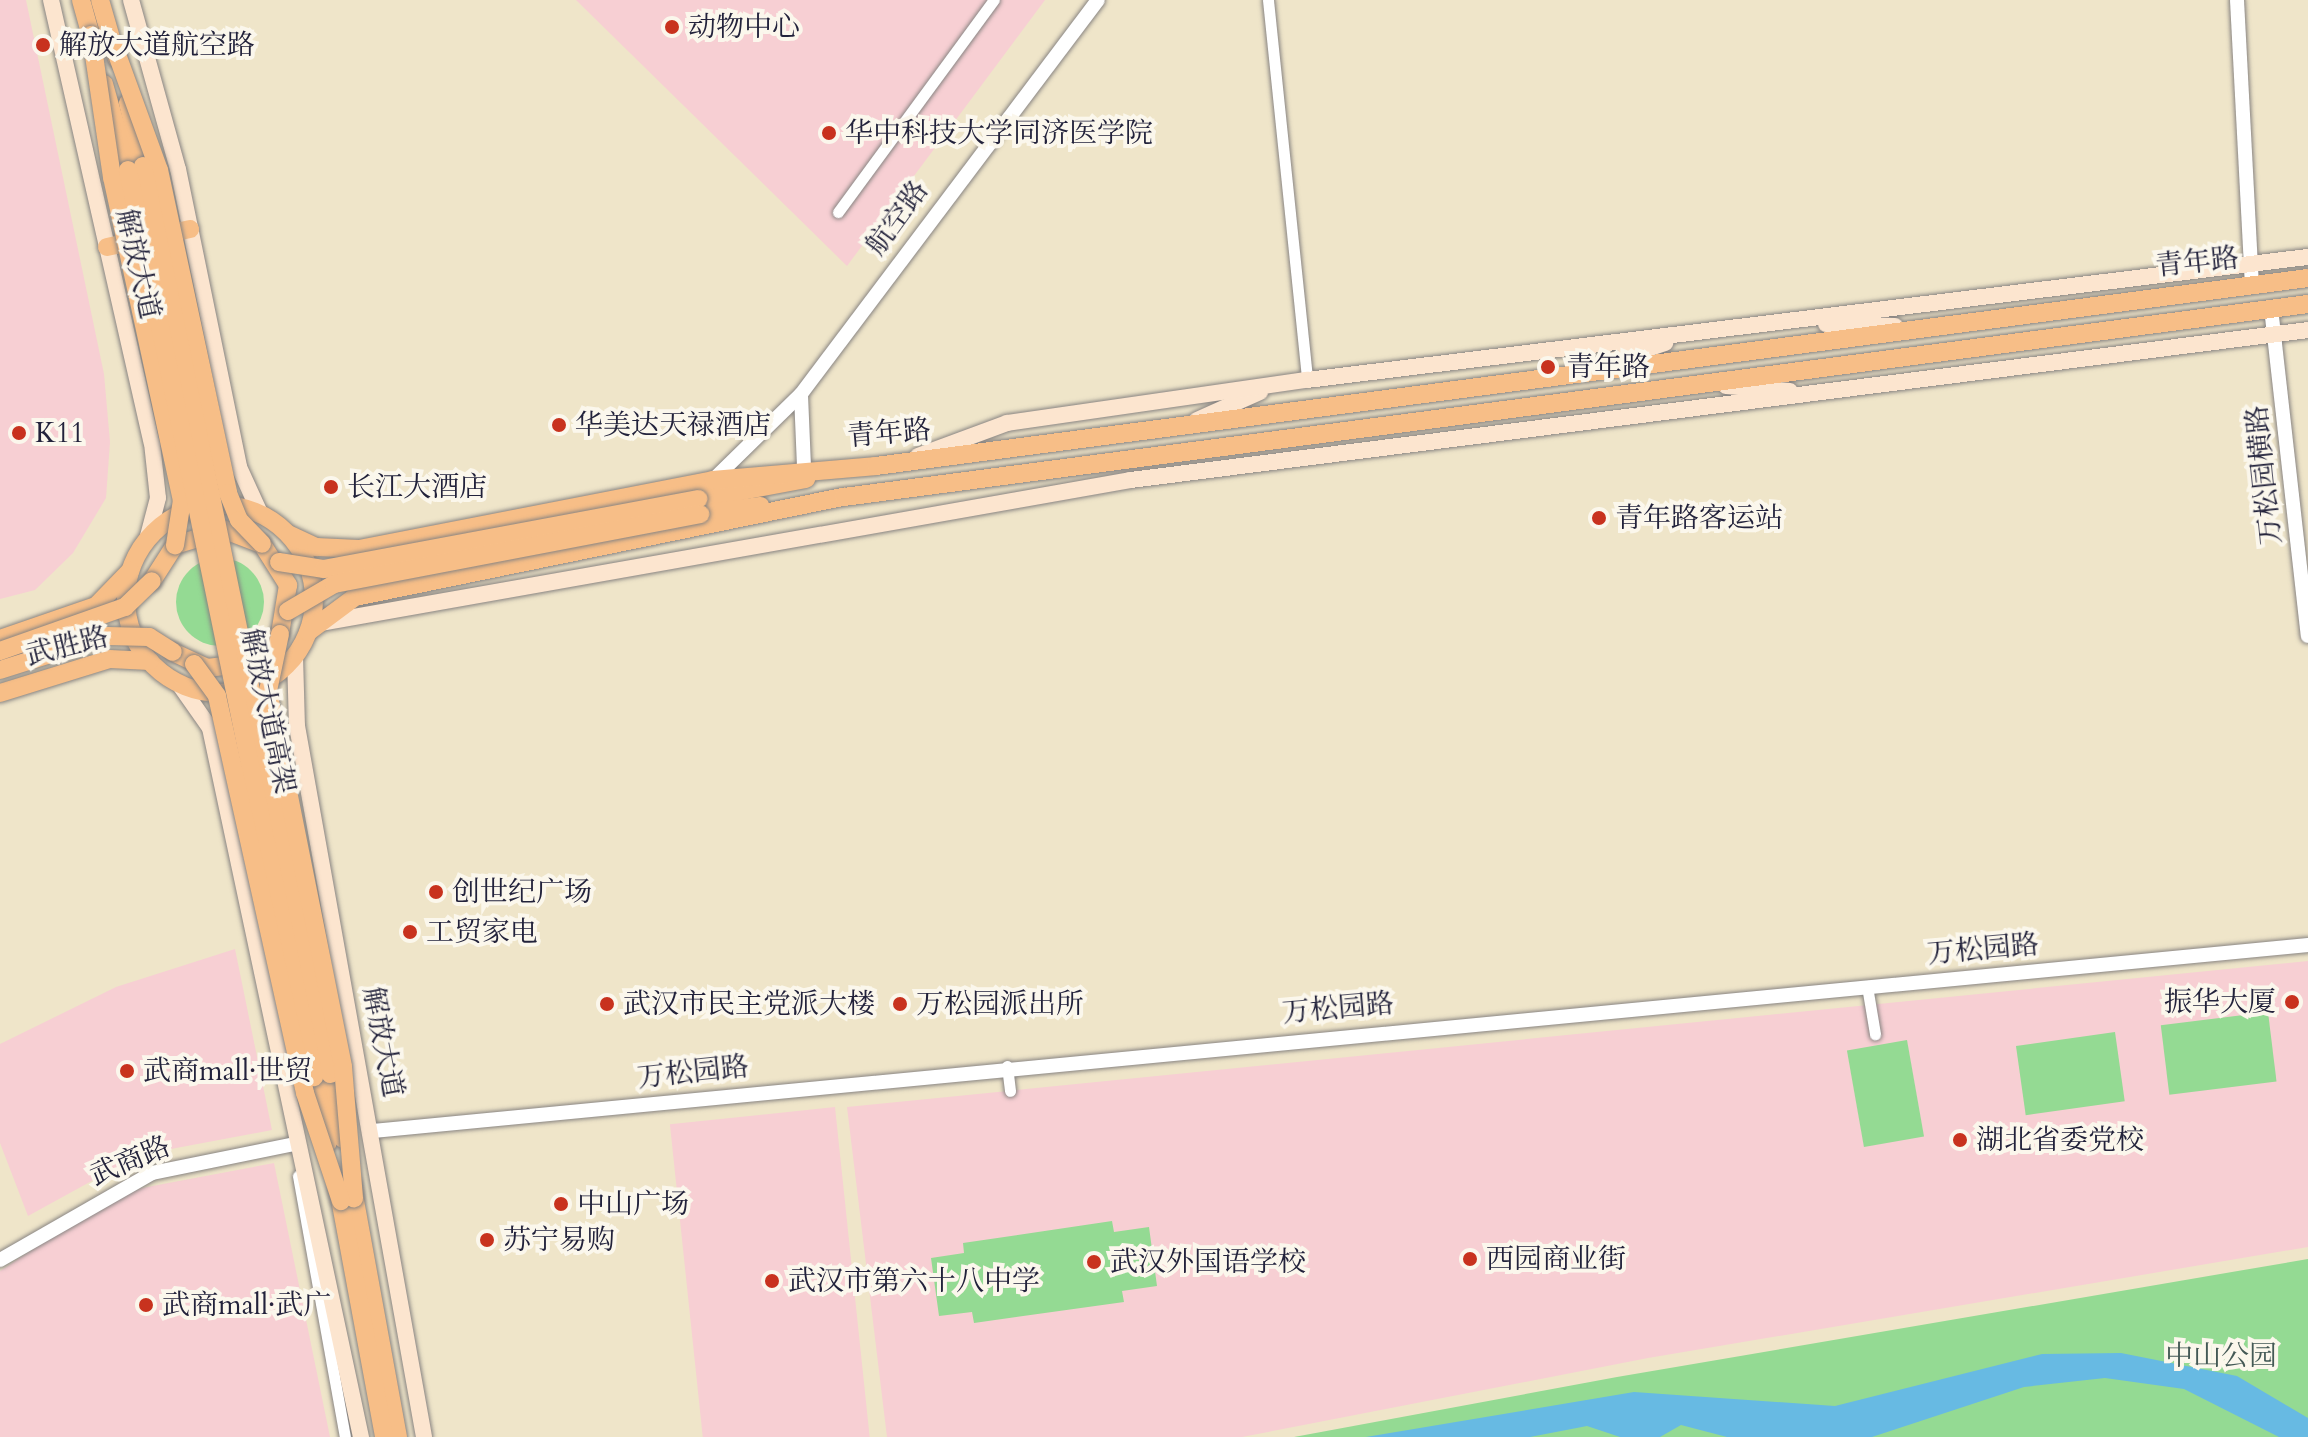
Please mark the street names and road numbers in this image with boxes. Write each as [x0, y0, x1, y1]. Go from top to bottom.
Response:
street label: 航空路 [859, 174, 935, 262]
street label: 解放大道 [109, 206, 167, 322]
street label: 青年路 [2153, 241, 2241, 283]
street label: 万松园横路 [2240, 404, 2288, 546]
street label: 青年路 [846, 413, 932, 453]
street label: 武胜路 [22, 620, 112, 672]
street label: 解放大道高架 [234, 625, 302, 797]
street label: 万松园路 [1926, 927, 2040, 971]
street label: 解放大道 [356, 984, 410, 1100]
street label: 万松园路 [1281, 986, 1395, 1030]
street label: 万松园路 [636, 1049, 750, 1095]
street label: 武商路 [85, 1129, 175, 1193]

